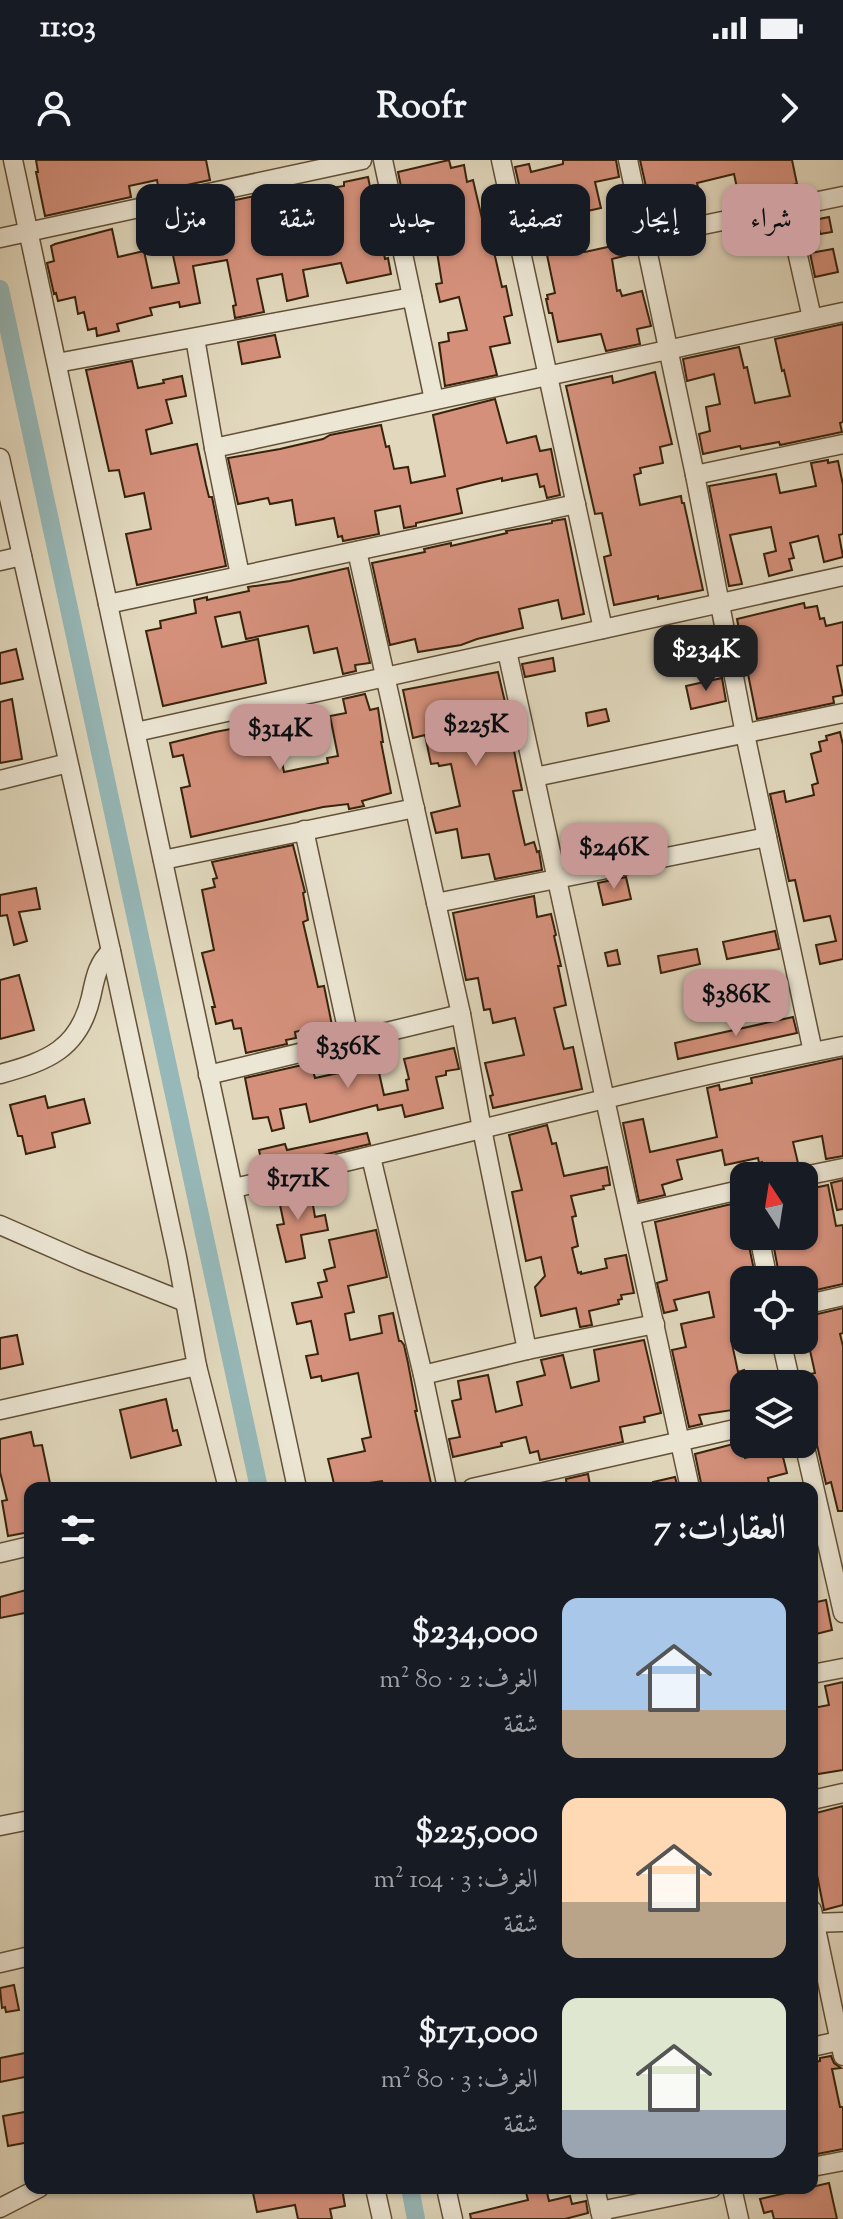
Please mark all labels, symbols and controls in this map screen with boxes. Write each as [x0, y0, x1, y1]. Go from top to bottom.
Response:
text: 11:03 [40, 7, 96, 50]
text: Roofr [376, 82, 467, 134]
icon: person [32, 86, 76, 130]
icon: forward [767, 86, 811, 130]
chip: منزل [136, 184, 235, 256]
chip: شقة [251, 184, 344, 256]
chip: جديد [360, 184, 465, 256]
chip: تصفية [481, 184, 590, 256]
chip: إيجار [606, 184, 706, 256]
chip: شراء [722, 184, 820, 256]
pin: $234K [650, 625, 762, 693]
text: $234K [672, 632, 740, 669]
pin: $225K [420, 700, 532, 768]
pin: $314K [224, 704, 336, 772]
text: $225K [443, 707, 509, 744]
text: $314K [247, 711, 313, 748]
pin: $246K [558, 823, 670, 891]
text: $246K [579, 830, 649, 867]
pin: $386K [680, 970, 792, 1038]
text: $386K [701, 977, 771, 1014]
pin: $356K [292, 1022, 404, 1090]
text: $356K [315, 1029, 381, 1066]
pin: $171K [242, 1154, 354, 1222]
text: $171K [266, 1161, 330, 1198]
north arrow [730, 1162, 818, 1250]
map controls [730, 1162, 818, 1458]
button: locate [730, 1266, 818, 1354]
button: layers [730, 1370, 818, 1458]
text: العقارات: 7 [654, 1505, 786, 1554]
icon: filters [56, 1508, 100, 1552]
text: $234,000 [412, 1609, 538, 1658]
icon: home [626, 1630, 722, 1726]
text: الغرف: 2 · 80 m² [379, 1662, 538, 1699]
text: شقة [504, 1707, 538, 1744]
text: $225,000 [415, 1809, 538, 1858]
icon: home [626, 1830, 722, 1926]
text: الغرف: 3 · 104 m² [373, 1862, 538, 1899]
text: شقة [504, 1907, 538, 1944]
text: $171,000 [418, 2009, 538, 2058]
icon: home [626, 2030, 722, 2126]
text: الغرف: 3 · 80 m² [381, 2062, 538, 2099]
text: شقة [504, 2107, 538, 2144]

